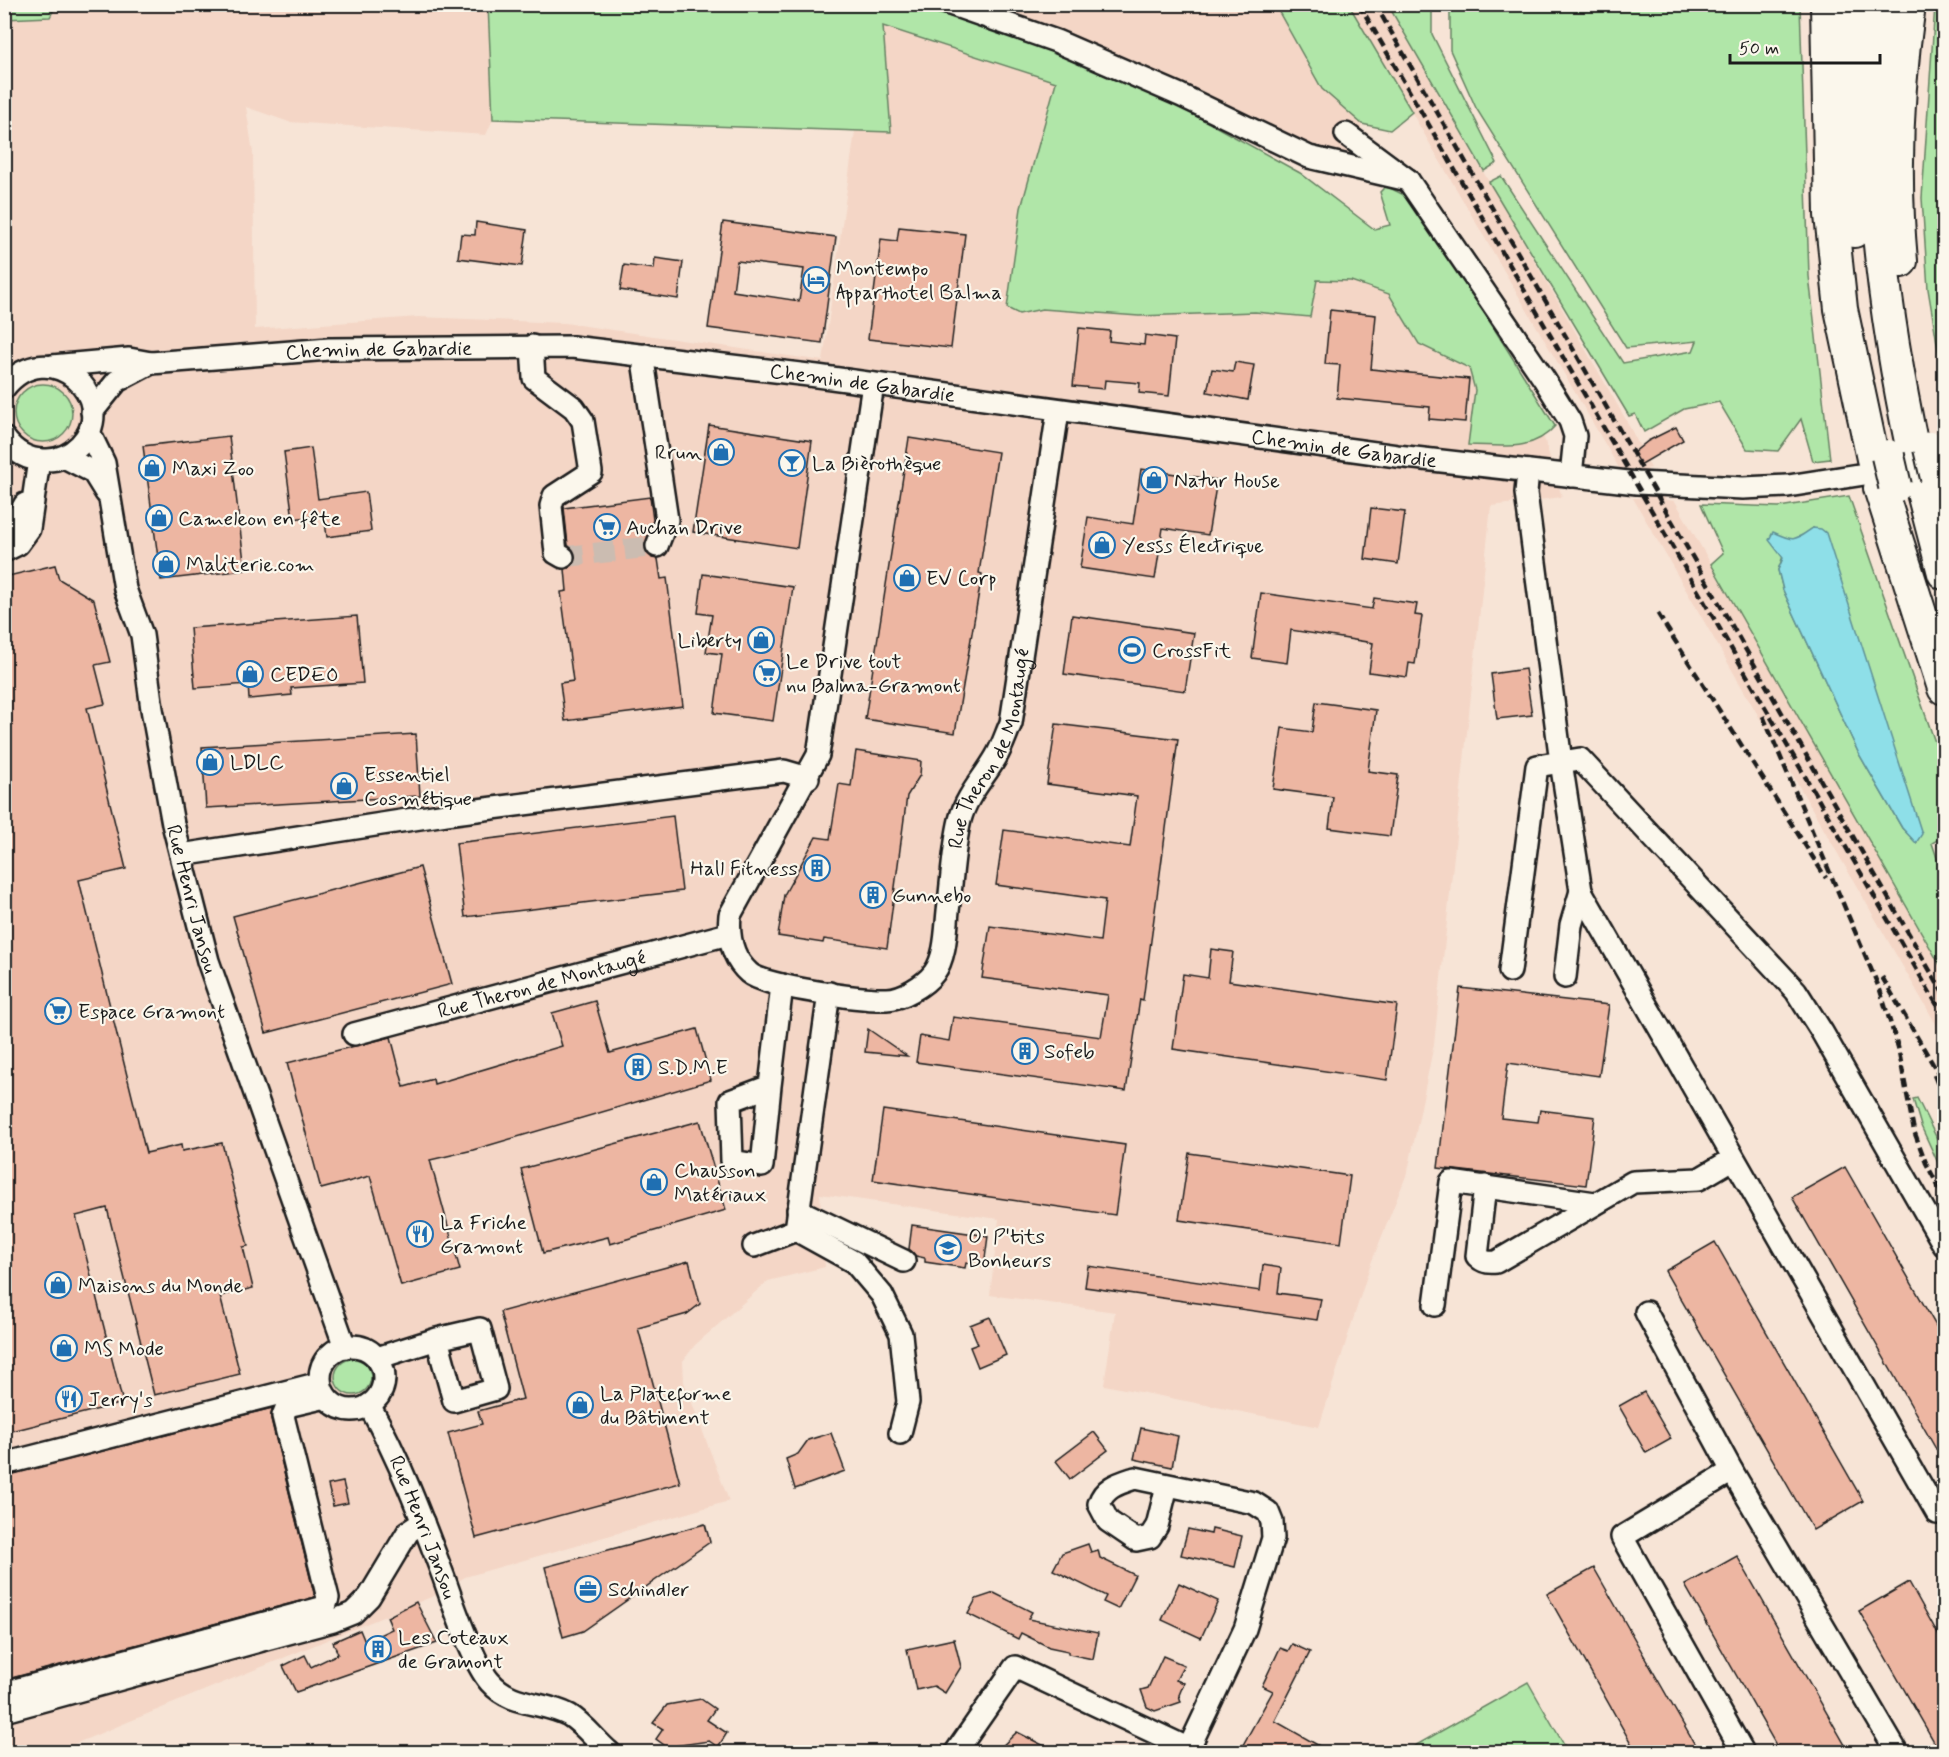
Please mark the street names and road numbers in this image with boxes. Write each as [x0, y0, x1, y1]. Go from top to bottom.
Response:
street label: Chemin de Gabardie [284, 335, 472, 367]
street label: Chemin de Gabardie [768, 358, 957, 410]
street label: Chemin de Gabardie [1249, 423, 1438, 475]
street label: Rue Theron de Montaugé [942, 647, 1037, 851]
street label: Rue Henri Jansou [159, 822, 224, 977]
street label: Rue Theron de Montaugé [435, 944, 649, 1026]
street label: Rue Henri Jansou [382, 1451, 463, 1603]

